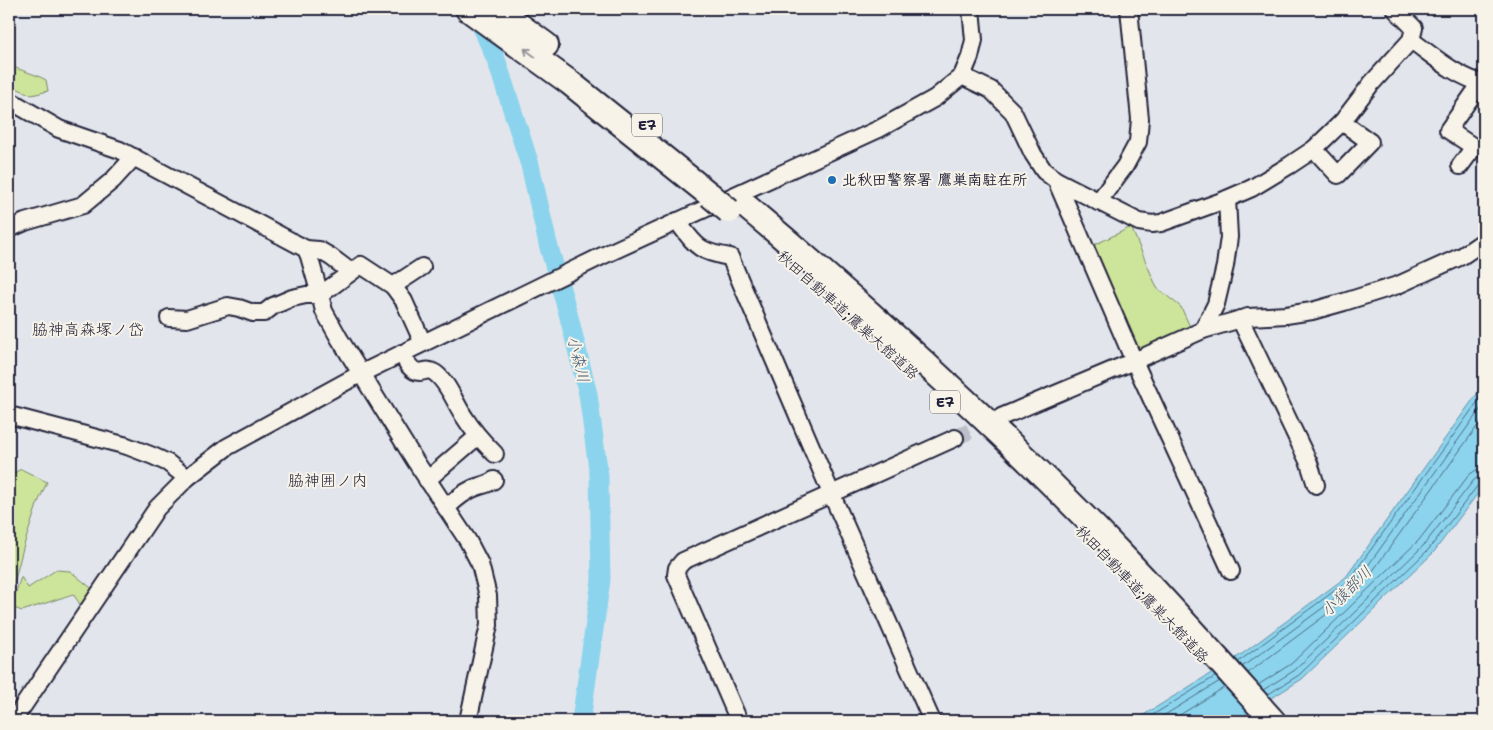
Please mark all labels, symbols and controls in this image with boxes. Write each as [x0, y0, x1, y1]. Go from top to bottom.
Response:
one-way arrow [524, 48, 537, 59]
road number: E7 [632, 114, 662, 136]
place label: 北秋田警察署 鷹巣南駐在所 [842, 170, 1027, 190]
marker: 北秋田警察署 鷹巣南駐在所 [826, 174, 838, 186]
street label: 秋田自動車道;鷹巣大館道路 [773, 246, 923, 384]
district label: 脇神高森塚ノ岱 [32, 319, 144, 340]
water label: 小森川 [563, 333, 595, 385]
road number: E7 [930, 391, 960, 414]
district label: 脇神囲ノ内 [288, 470, 368, 491]
street label: 秋田自動車道;鷹巣大館道路 [1071, 521, 1213, 667]
water label: 小猿部川 [1316, 561, 1376, 621]

